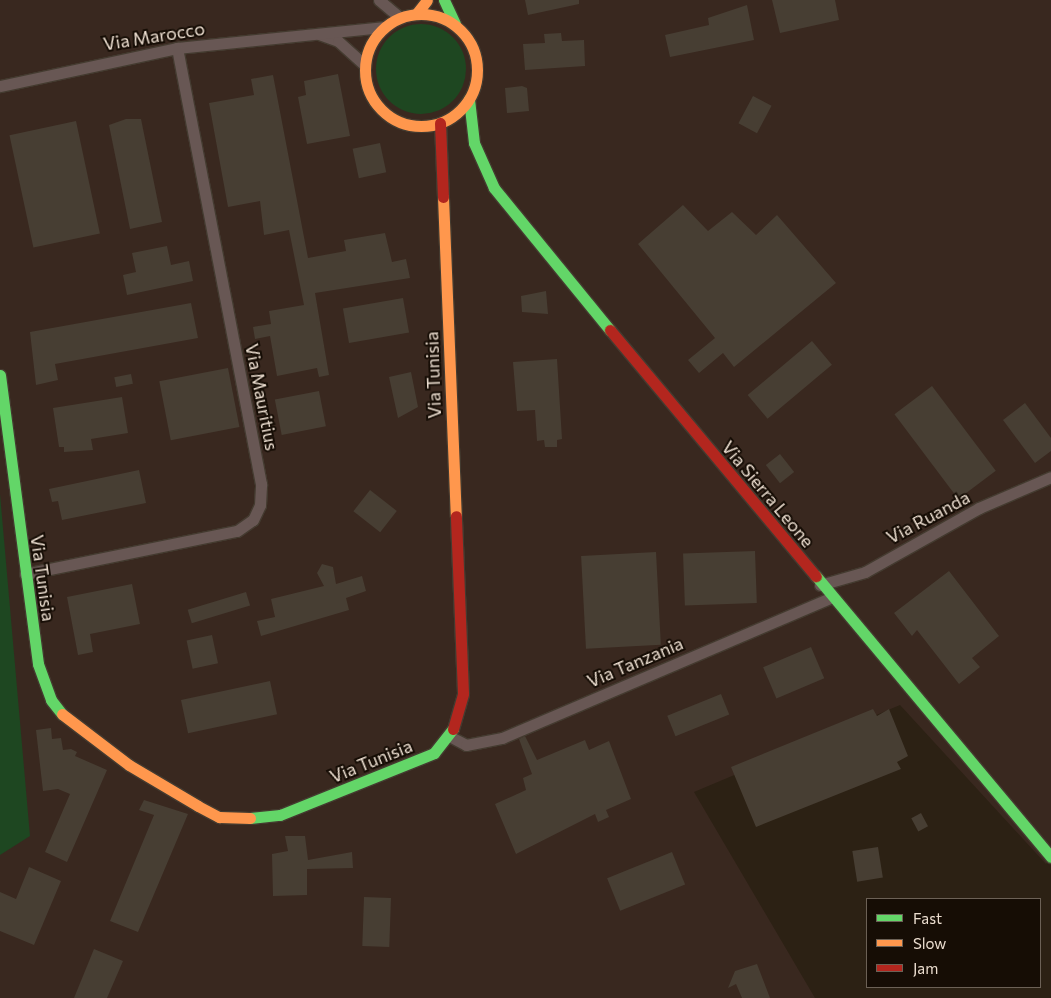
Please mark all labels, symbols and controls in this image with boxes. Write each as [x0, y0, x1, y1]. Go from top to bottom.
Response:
street label: Via Marocco [102, 17, 206, 55]
street label: Via Tunisia [421, 331, 445, 419]
street label: Via Mauritius [241, 342, 283, 452]
street label: Via Sierra Leone [717, 437, 819, 551]
street label: Via Ruanda [883, 486, 973, 548]
street label: Via Tunisia [26, 533, 60, 623]
street label: Via Tanzania [584, 632, 686, 692]
street label: Via Tunisia [327, 735, 415, 787]
legend [866, 898, 1041, 988]
text: Fast [913, 909, 942, 927]
text: Slow [913, 934, 946, 952]
text: Jam [913, 959, 938, 977]

